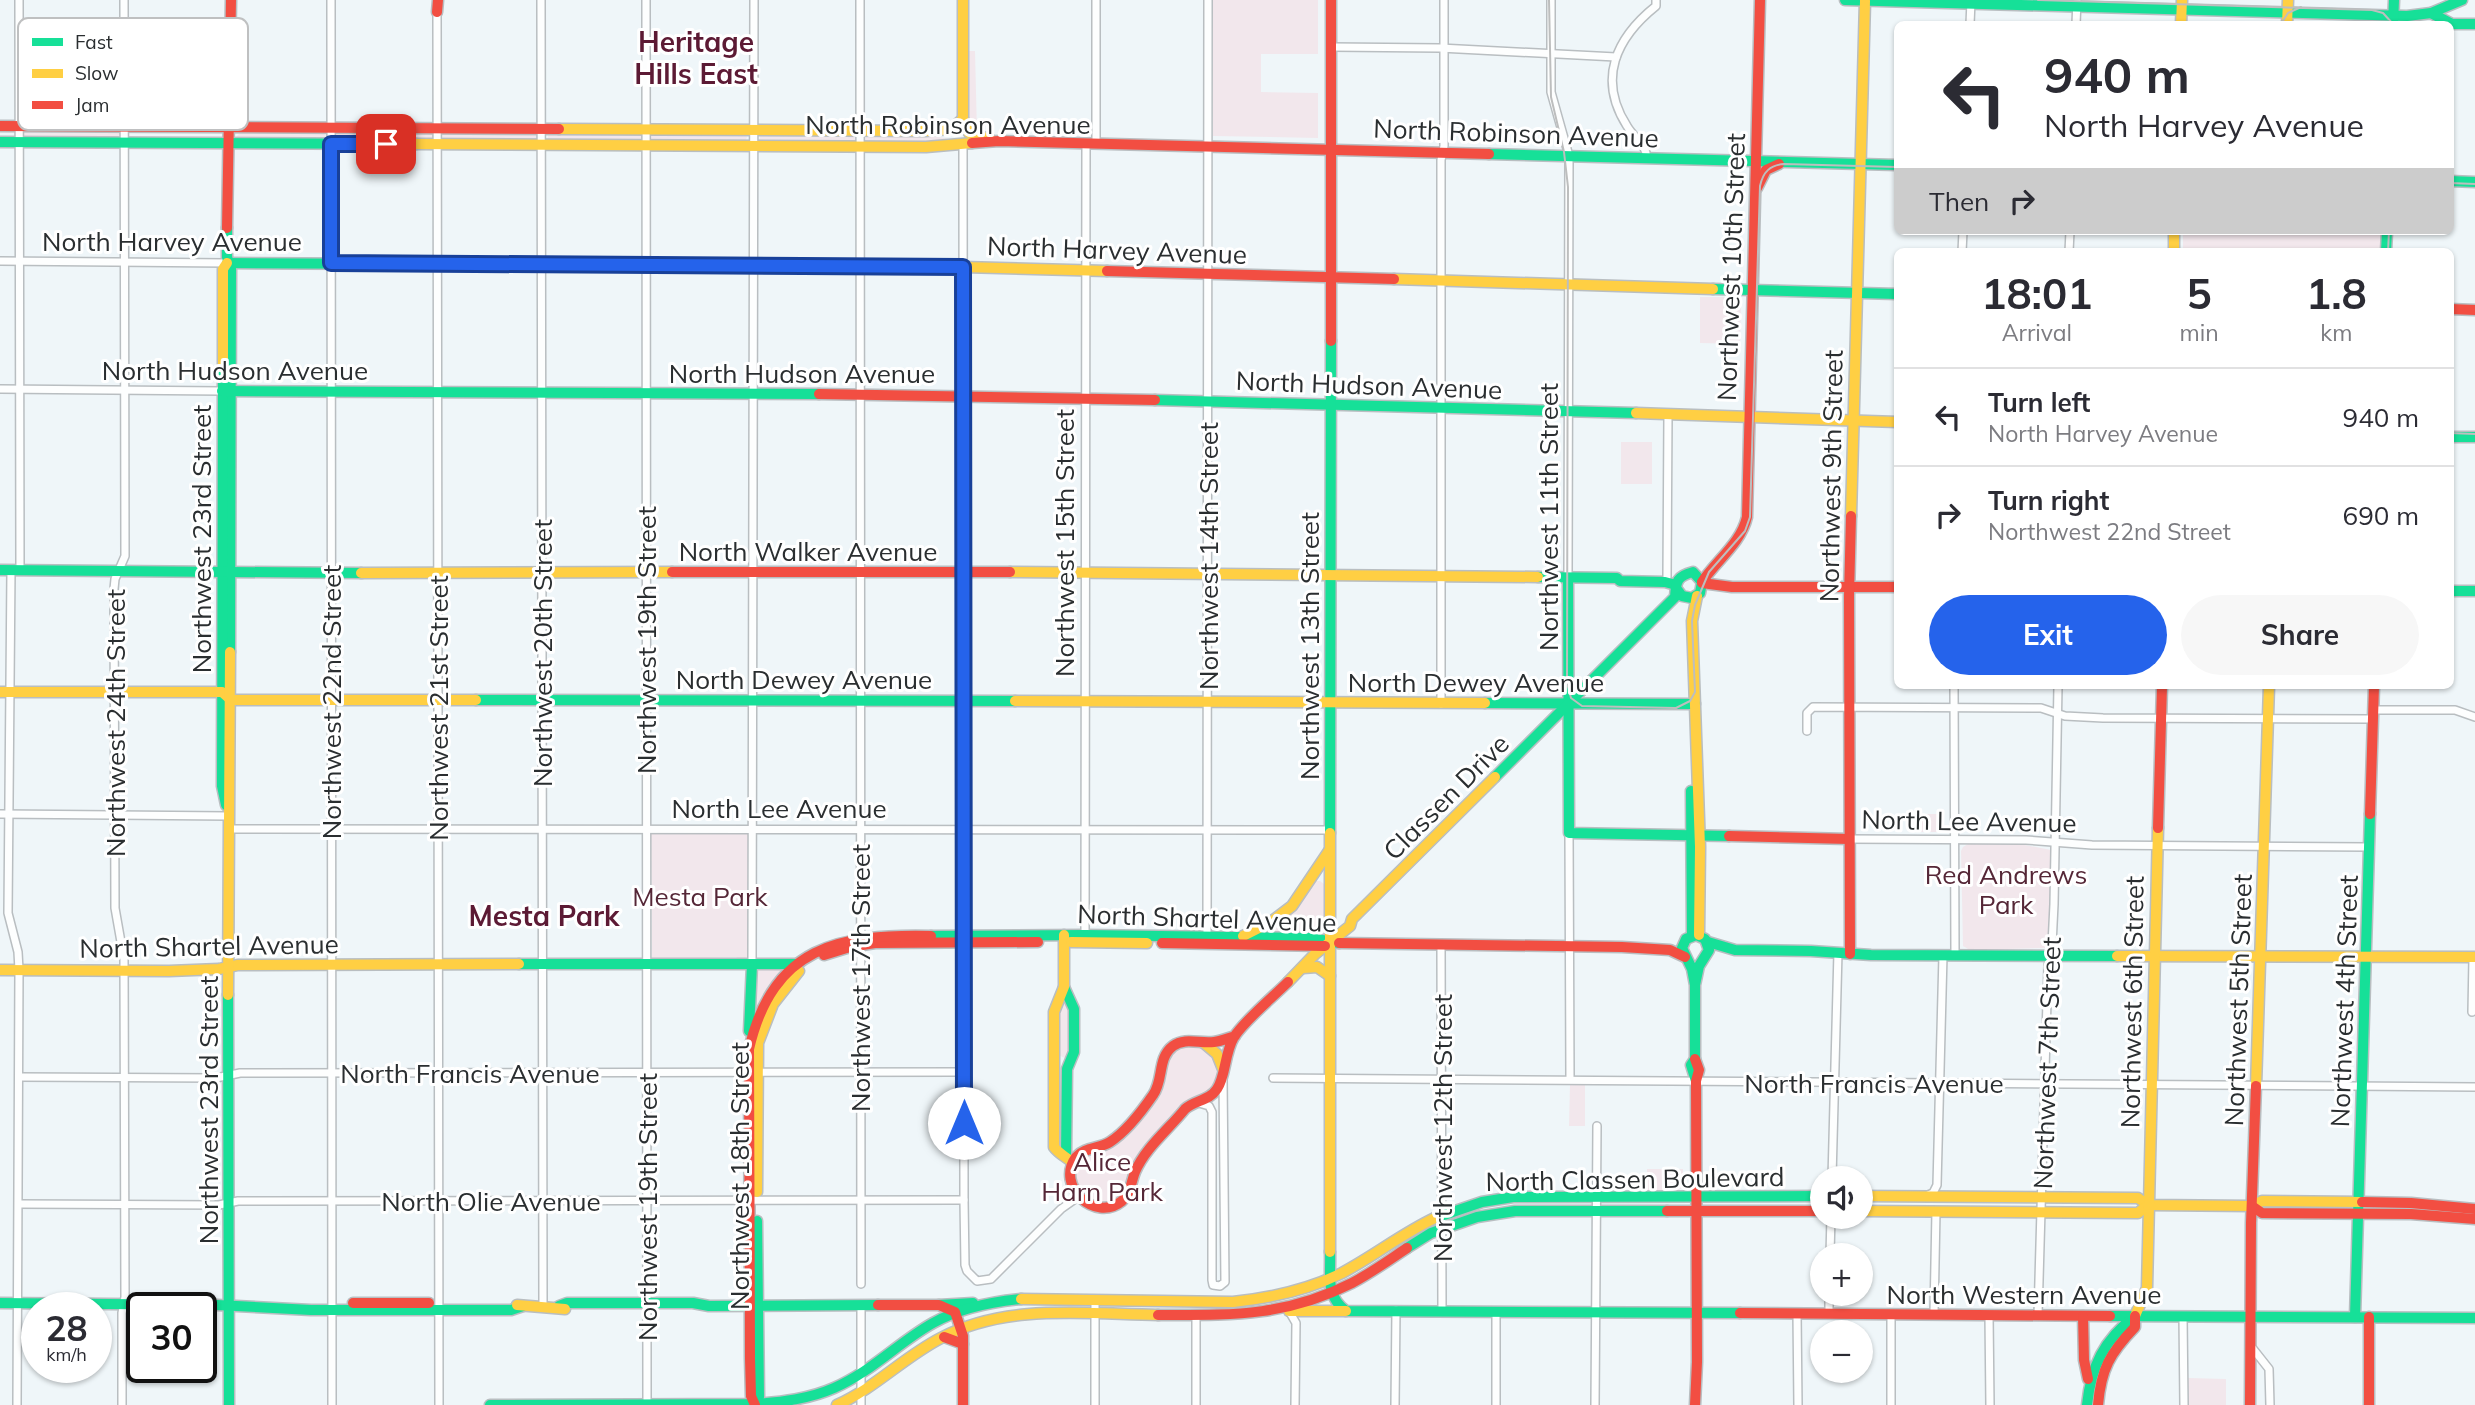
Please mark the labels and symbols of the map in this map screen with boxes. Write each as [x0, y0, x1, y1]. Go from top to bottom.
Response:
legend [18, 18, 248, 130]
district label: Heritage Hills East [634, 24, 758, 91]
text: Fast [75, 30, 113, 54]
text: Slow [75, 61, 119, 85]
text: Jam [75, 93, 109, 117]
street label: North Robinson Avenue [805, 108, 1091, 141]
street label: North Robinson Avenue [1373, 112, 1659, 154]
pin [356, 114, 416, 174]
street label: Northwest 10th Street [1710, 132, 1752, 402]
street label: North Harvey Avenue [42, 225, 302, 258]
street label: North Harvey Avenue [987, 229, 1247, 271]
street label: Northwest 9th Street [1812, 350, 1850, 602]
street label: North Hudson Avenue [102, 354, 368, 387]
street label: North Hudson Avenue [669, 357, 935, 390]
street label: North Hudson Avenue [1235, 364, 1503, 406]
street label: Northwest 11th Street [1532, 383, 1565, 651]
street label: Northwest 23rd Street [185, 405, 218, 673]
street label: Northwest 15th Street [1048, 409, 1081, 677]
street label: Northwest 14th Street [1192, 422, 1225, 690]
street label: Northwest 19th Street [630, 506, 663, 774]
street label: Northwest 13th Street [1293, 512, 1326, 780]
street label: Northwest 20th Street [526, 519, 559, 787]
street label: North Walker Avenue [679, 535, 937, 568]
street label: Northwest 22nd Street [315, 565, 348, 839]
street label: Northwest 21st Street [422, 575, 455, 841]
street label: Northwest 24th Street [99, 589, 132, 857]
street label: North Dewey Avenue [676, 663, 932, 696]
street label: North Dewey Avenue [1348, 666, 1604, 699]
street label: Classen Drive [1376, 727, 1516, 867]
street label: North Lee Avenue [671, 792, 887, 825]
street label: North Lee Avenue [1861, 803, 2077, 839]
street label: Northwest 17th Street [844, 844, 877, 1112]
park label: Red Andrews Park [1925, 858, 2087, 921]
street label: Northwest 5th Street [2217, 873, 2259, 1127]
street label: Northwest 4th Street [2323, 874, 2365, 1128]
street label: Northwest 6th Street [2113, 876, 2151, 1128]
park label: Mesta Park [632, 880, 768, 913]
street label: North Shartel Avenue [1077, 897, 1337, 939]
district label: Mesta Park [468, 898, 620, 933]
street label: North Shartel Avenue [79, 927, 339, 965]
street label: Northwest 7th Street [2026, 936, 2068, 1190]
street label: Northwest 23rd Street [192, 976, 225, 1244]
street label: Northwest 12th Street [1426, 994, 1459, 1262]
street label: Northwest 18th Street [723, 1042, 756, 1310]
street label: North Francis Avenue [340, 1057, 600, 1090]
street label: North Francis Avenue [1744, 1067, 2004, 1100]
street label: Northwest 19th Street [631, 1073, 664, 1341]
position arrow [927, 1086, 1001, 1160]
park label: Alice Harn Park [1041, 1145, 1163, 1208]
street label: North Classen Boulevard [1485, 1160, 1785, 1198]
street label: North Olie Avenue [381, 1185, 601, 1218]
street label: North Western Avenue [1887, 1278, 2161, 1311]
speed limit sign: 30 [126, 1292, 217, 1383]

